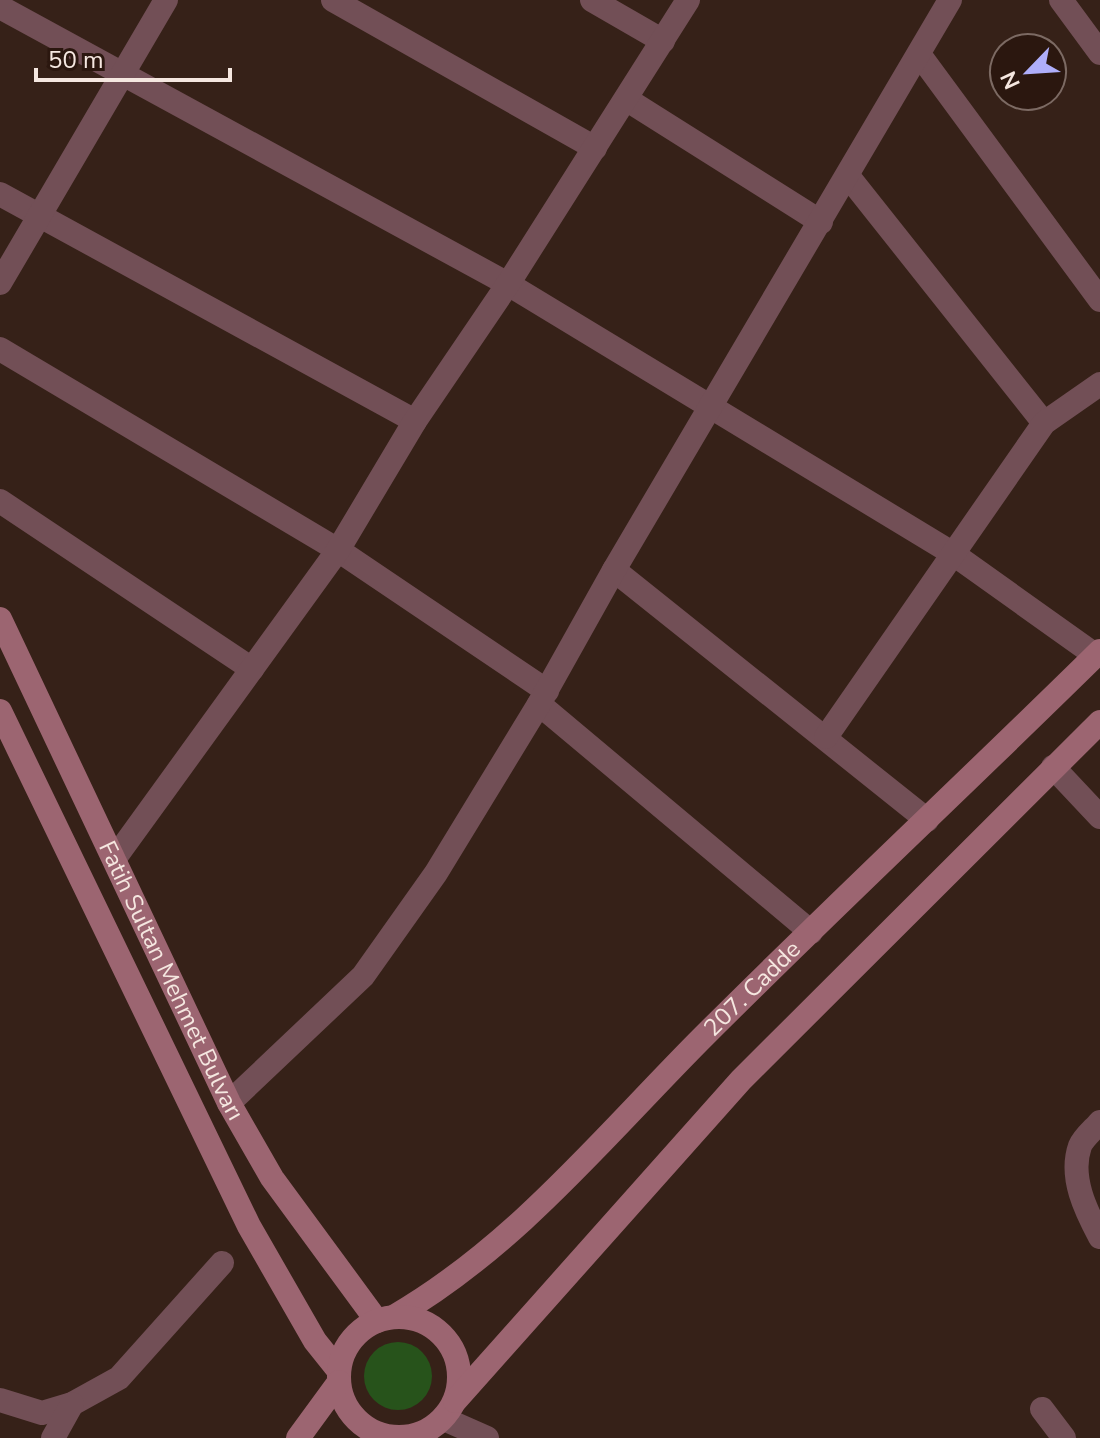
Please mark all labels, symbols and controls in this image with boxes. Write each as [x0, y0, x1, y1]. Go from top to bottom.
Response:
scale bar [36, 32, 230, 82]
north arrow [988, 32, 1068, 112]
text: 50 m [48, 44, 104, 76]
text: N [994, 66, 1028, 94]
street label: Fatih Sultan Mehmet Bulvarı [91, 836, 252, 1126]
street label: 207. Cadde [697, 934, 807, 1043]

